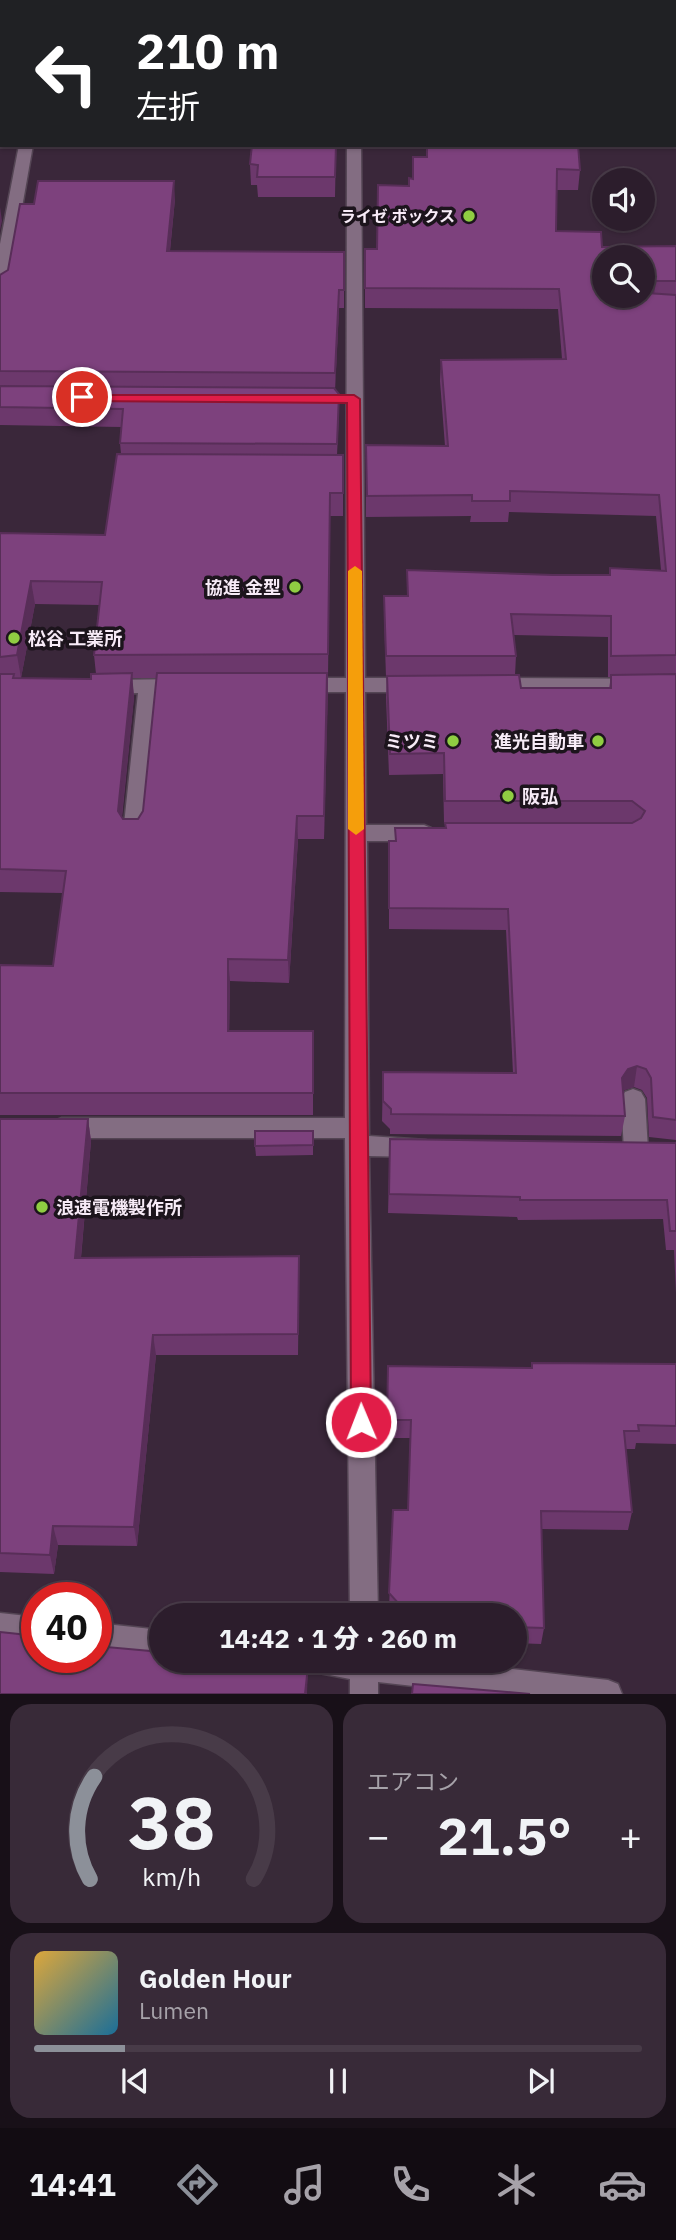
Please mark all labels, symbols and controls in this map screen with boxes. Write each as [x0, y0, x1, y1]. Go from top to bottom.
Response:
text: 210 m [136, 19, 280, 82]
icon: left [21, 28, 112, 119]
text: 左折 [136, 85, 200, 127]
map controls [592, 168, 655, 308]
button: sound [592, 168, 655, 231]
place label: ライゼ ボックス [340, 206, 455, 226]
marker: ライゼ ボックス [461, 208, 477, 224]
button: search [592, 245, 655, 308]
pin [52, 367, 112, 427]
icon: arrive [63, 378, 101, 416]
place label: 協進 金型 [205, 576, 281, 599]
marker: 協進 金型 [287, 579, 303, 595]
place label: 松谷 工業所 [28, 627, 122, 650]
marker: 松谷 工業所 [6, 630, 22, 646]
place label: ミツミ [385, 730, 439, 753]
place label: 進光自動車 [494, 730, 584, 753]
marker: ミツミ [445, 733, 461, 749]
marker: 進光自動車 [590, 733, 606, 749]
place label: 阪弘 [522, 785, 558, 808]
marker: 阪弘 [500, 788, 516, 804]
place label: 浪速電機製作所 [56, 1196, 182, 1219]
marker: 浪速電機製作所 [34, 1199, 50, 1215]
position arrow [324, 1385, 398, 1459]
speed limit sign: 40 [21, 1582, 112, 1673]
text: 14:42 · 1 分 · 260 m [219, 1621, 457, 1655]
text: エアコン [367, 1766, 459, 1796]
text: 38 [128, 1775, 215, 1870]
text: 21.5° [437, 1802, 572, 1869]
text: − [367, 1811, 390, 1860]
text: + [619, 1811, 642, 1860]
text: km/h [142, 1860, 201, 1893]
text: Golden Hour [139, 1961, 292, 1995]
text: Lumen [139, 1995, 209, 2025]
icon: previous [116, 2062, 154, 2100]
icon: pause [319, 2062, 357, 2100]
icon: next [522, 2062, 560, 2100]
icon: directions [173, 2160, 222, 2209]
icon: music [280, 2160, 329, 2209]
icon: phone [386, 2160, 435, 2209]
icon: climate [492, 2160, 541, 2209]
icon: car [598, 2160, 647, 2209]
text: 14:41 [29, 2163, 116, 2205]

